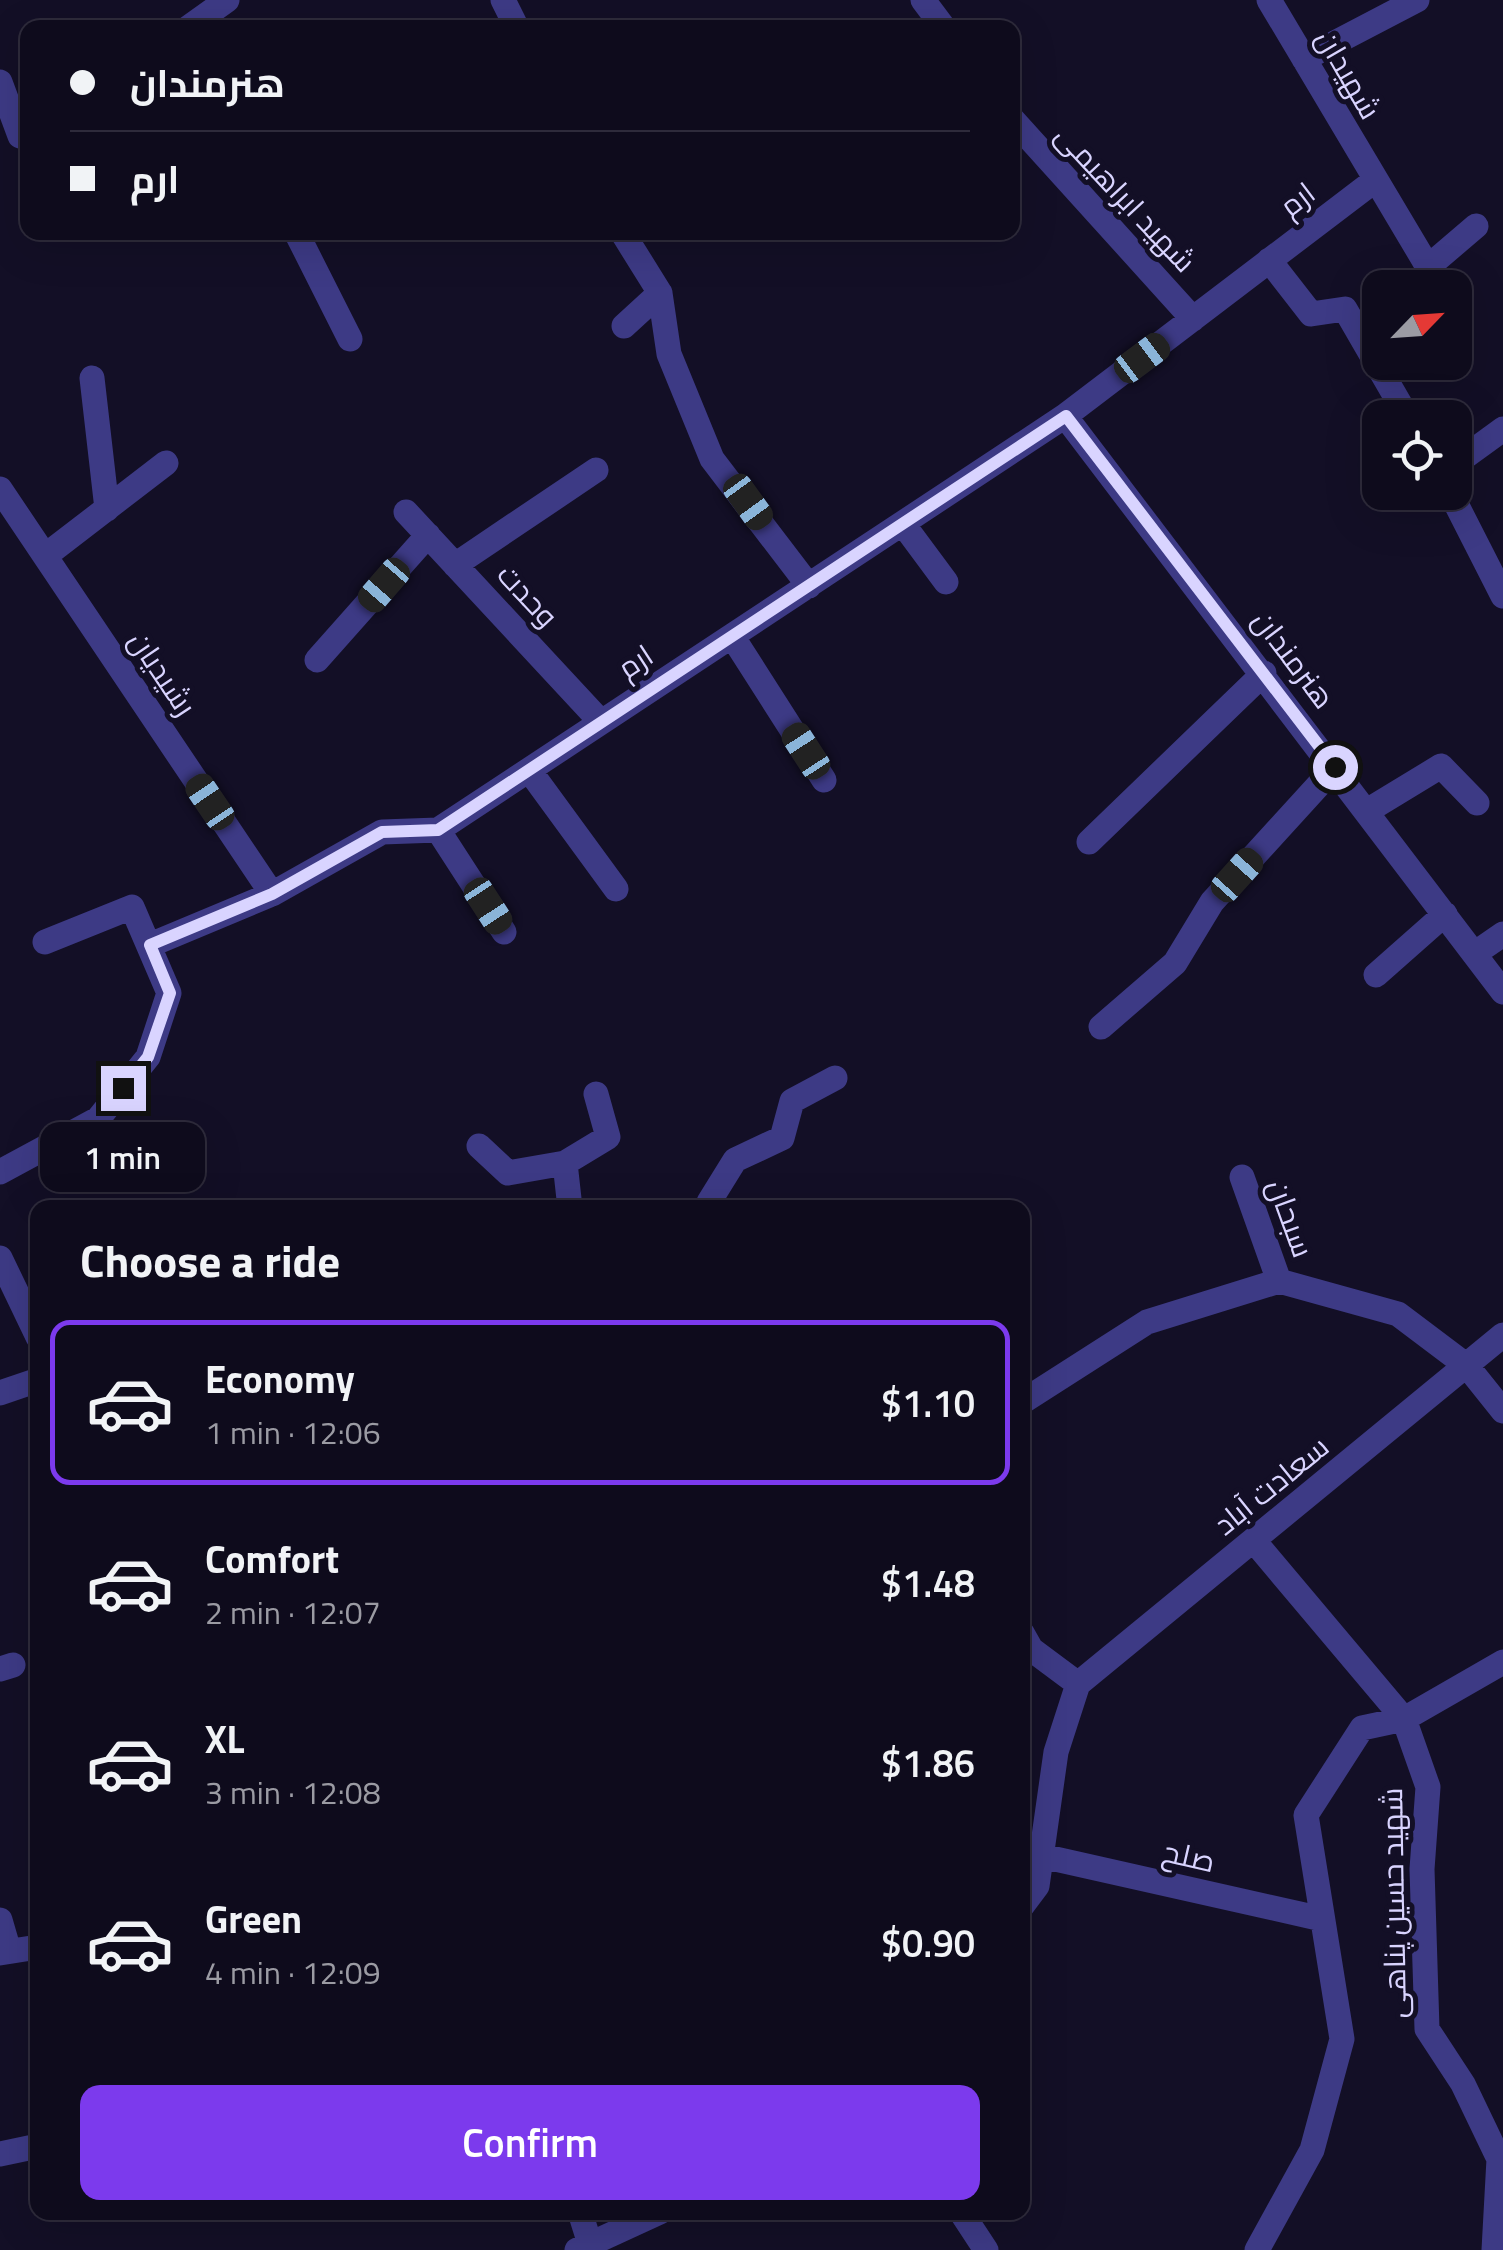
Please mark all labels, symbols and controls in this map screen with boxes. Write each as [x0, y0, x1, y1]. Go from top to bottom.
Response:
street label: شهیدان [1305, 20, 1393, 128]
text: هنرمندان [130, 54, 285, 112]
street label: شهید ابراهیمی [1045, 113, 1207, 283]
text: ارم [130, 150, 179, 208]
street label: ارم [1269, 170, 1325, 228]
north arrow [1362, 270, 1472, 380]
map controls [1362, 270, 1472, 510]
car [1109, 328, 1175, 388]
button: locate [1362, 400, 1472, 510]
car [718, 469, 778, 535]
car [353, 553, 415, 617]
street label: وحدت [486, 553, 570, 637]
street label: هنرمندان [1241, 600, 1347, 718]
street label: رشیدیان [118, 621, 208, 725]
street label: ارم [608, 632, 662, 690]
car [777, 718, 835, 784]
route start [1313, 745, 1358, 790]
car [181, 769, 239, 835]
car [1206, 843, 1268, 907]
car [459, 873, 517, 939]
route end [101, 1066, 146, 1111]
callout: 1 min [41, 1123, 206, 1193]
text: 1 min [84, 1133, 161, 1181]
street label: سبحان [1256, 1172, 1326, 1264]
text: Choose a ride [80, 1226, 340, 1294]
text: Economy [205, 1350, 355, 1408]
icon: car [85, 1358, 175, 1448]
text: $1.10 [881, 1374, 975, 1432]
text: 1 min · 12:06 [205, 1408, 381, 1456]
street label: سعادت آباد [1203, 1424, 1339, 1546]
text: Comfort [205, 1530, 339, 1588]
icon: car [85, 1538, 175, 1628]
text: $1.48 [881, 1554, 975, 1612]
text: 2 min · 12:07 [205, 1588, 381, 1636]
text: XL [205, 1710, 245, 1768]
icon: car [85, 1718, 175, 1808]
text: $1.86 [881, 1734, 975, 1792]
text: 3 min · 12:08 [205, 1768, 381, 1816]
street label: شهید حسین پناهی [1368, 1787, 1418, 2019]
street label: صلح [1158, 1828, 1220, 1884]
text: Green [205, 1890, 302, 1948]
icon: car [85, 1898, 175, 1988]
text: $0.90 [881, 1914, 975, 1972]
text: 4 min · 12:09 [205, 1948, 381, 1996]
button: Confirm [80, 2085, 980, 2200]

